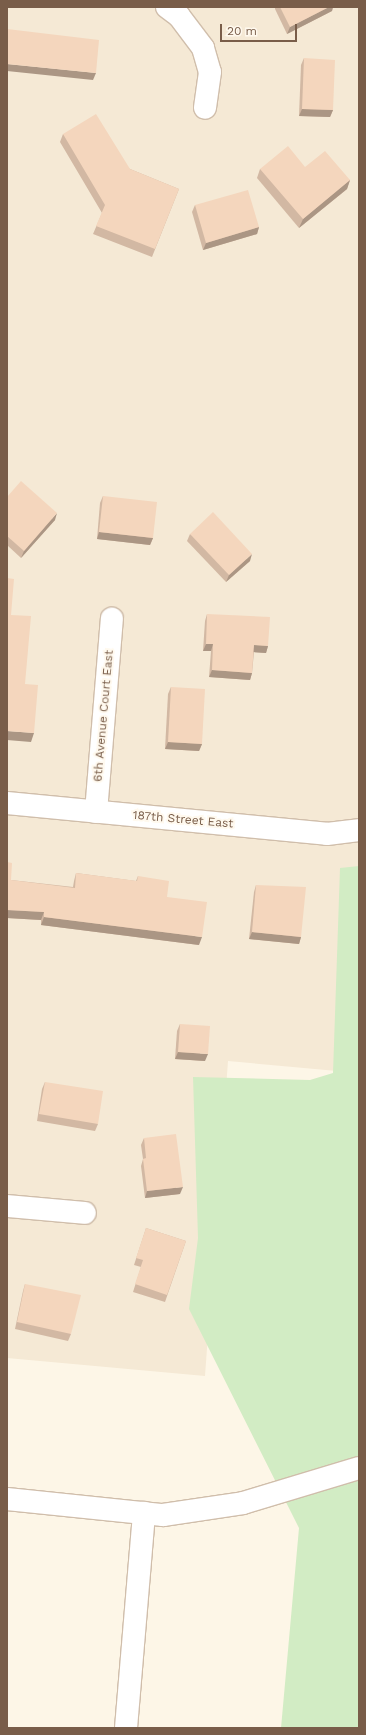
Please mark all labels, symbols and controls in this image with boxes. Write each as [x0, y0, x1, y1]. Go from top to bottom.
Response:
scale bar [222, 16, 299, 42]
text: 20 m [227, 24, 257, 38]
street label: 6th Avenue Court East [91, 649, 117, 783]
street label: 187th Street East [132, 808, 234, 832]

